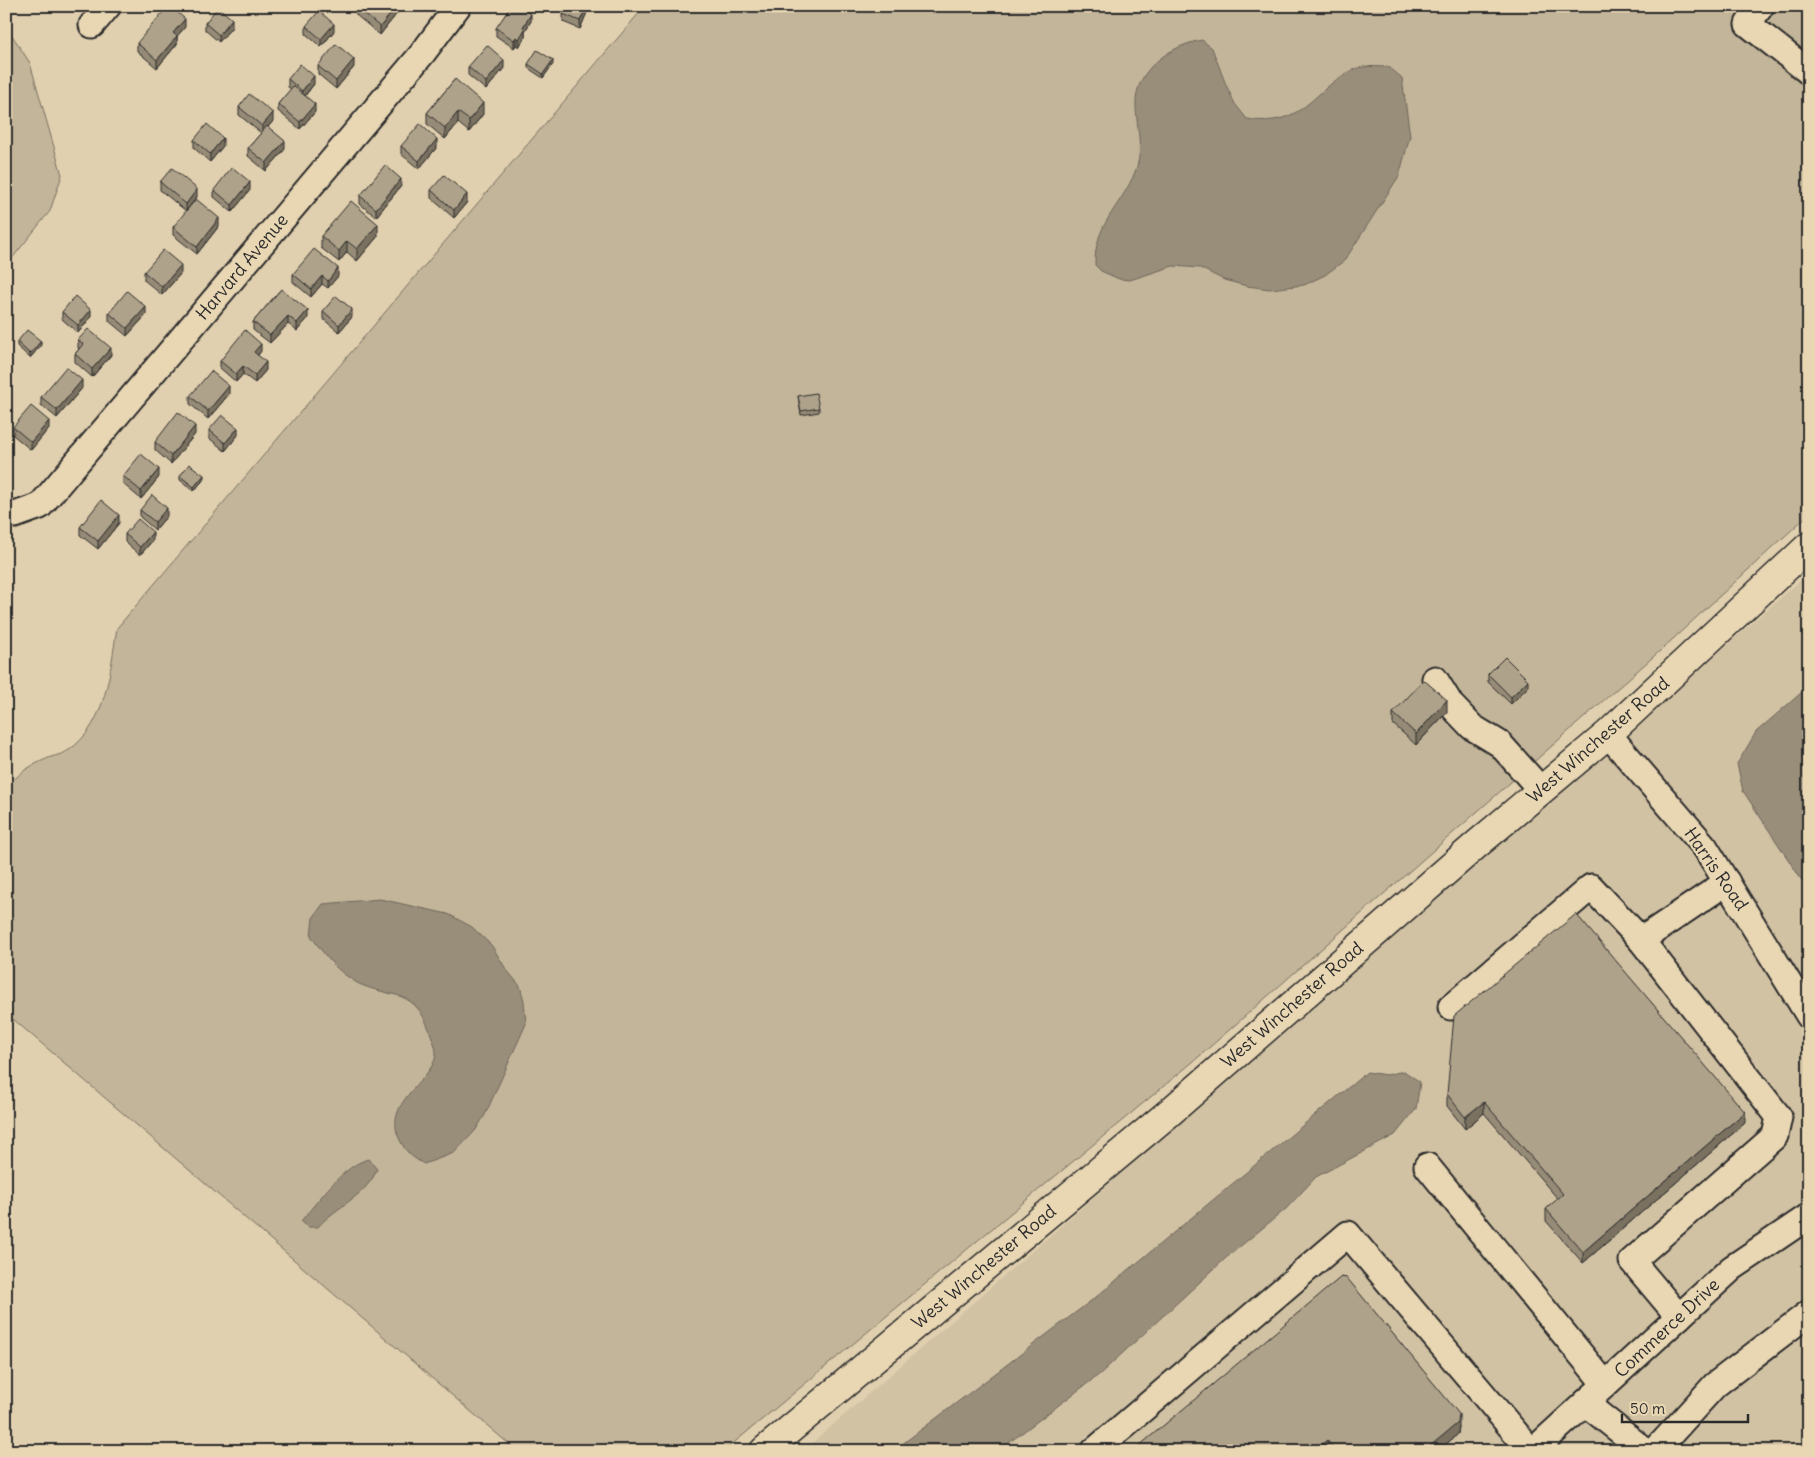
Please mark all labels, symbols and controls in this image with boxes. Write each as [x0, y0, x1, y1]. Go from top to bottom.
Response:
street label: Harvard Avenue [190, 209, 293, 325]
street label: West Winchester Road [1522, 671, 1674, 808]
street label: Harris Road [1679, 823, 1754, 915]
street label: West Winchester Road [1216, 936, 1368, 1073]
street label: West Winchester Road [907, 1199, 1061, 1334]
street label: Commerce Drive [1609, 1273, 1724, 1382]
scale bar [1622, 1392, 1749, 1424]
text: 50 m [1630, 1399, 1665, 1418]

